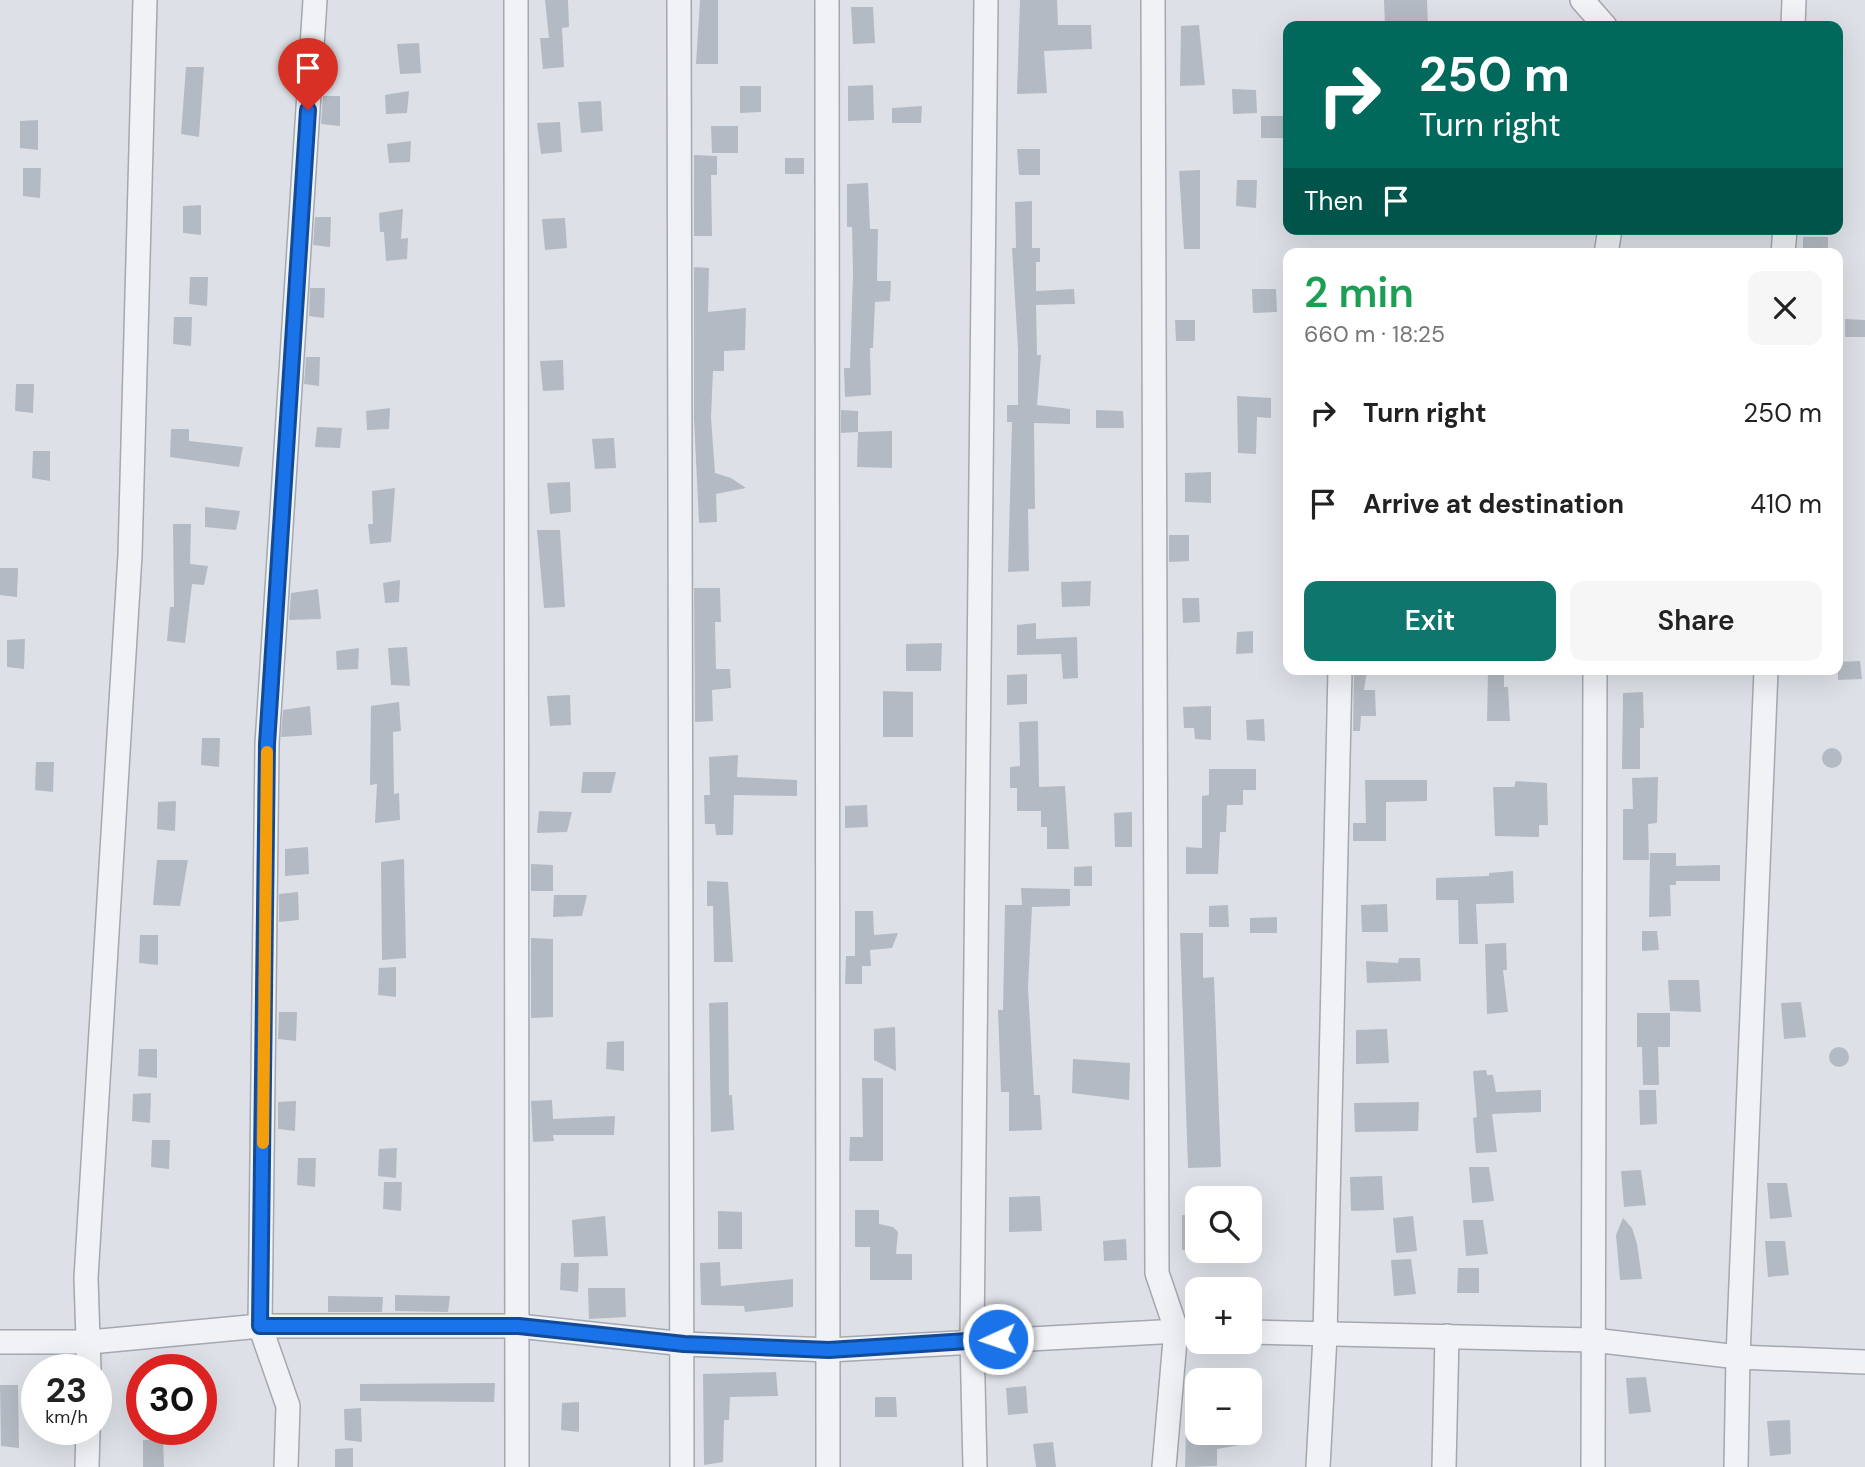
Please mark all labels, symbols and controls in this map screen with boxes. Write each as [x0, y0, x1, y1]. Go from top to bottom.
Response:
pin [278, 38, 338, 110]
text: 250 m [1419, 42, 1570, 106]
icon: arrive [289, 49, 327, 87]
icon: right [1304, 49, 1395, 140]
text: Turn right [1419, 104, 1561, 146]
icon: arrive [1377, 182, 1415, 220]
text: Then [1304, 184, 1363, 218]
text: 2 min [1304, 265, 1414, 320]
button: close [1748, 271, 1822, 345]
text: 660 m · 18:25 [1304, 319, 1445, 349]
icon: right [1304, 394, 1342, 432]
text: Turn right [1363, 396, 1487, 430]
text: 250 m [1743, 396, 1822, 430]
icon: arrive [1304, 485, 1342, 523]
text: Arrive at destination [1363, 487, 1624, 521]
text: 410 m [1750, 487, 1822, 521]
button: Exit [1304, 581, 1556, 661]
button: Share [1570, 581, 1822, 661]
map controls [1185, 1186, 1262, 1445]
button: search [1185, 1186, 1262, 1263]
button: + [1185, 1277, 1262, 1354]
position arrow [961, 1302, 1035, 1376]
speed limit sign: 30 [126, 1354, 217, 1445]
text: 23 [46, 1367, 87, 1413]
button: − [1185, 1368, 1262, 1445]
text: km/h [45, 1405, 88, 1429]

